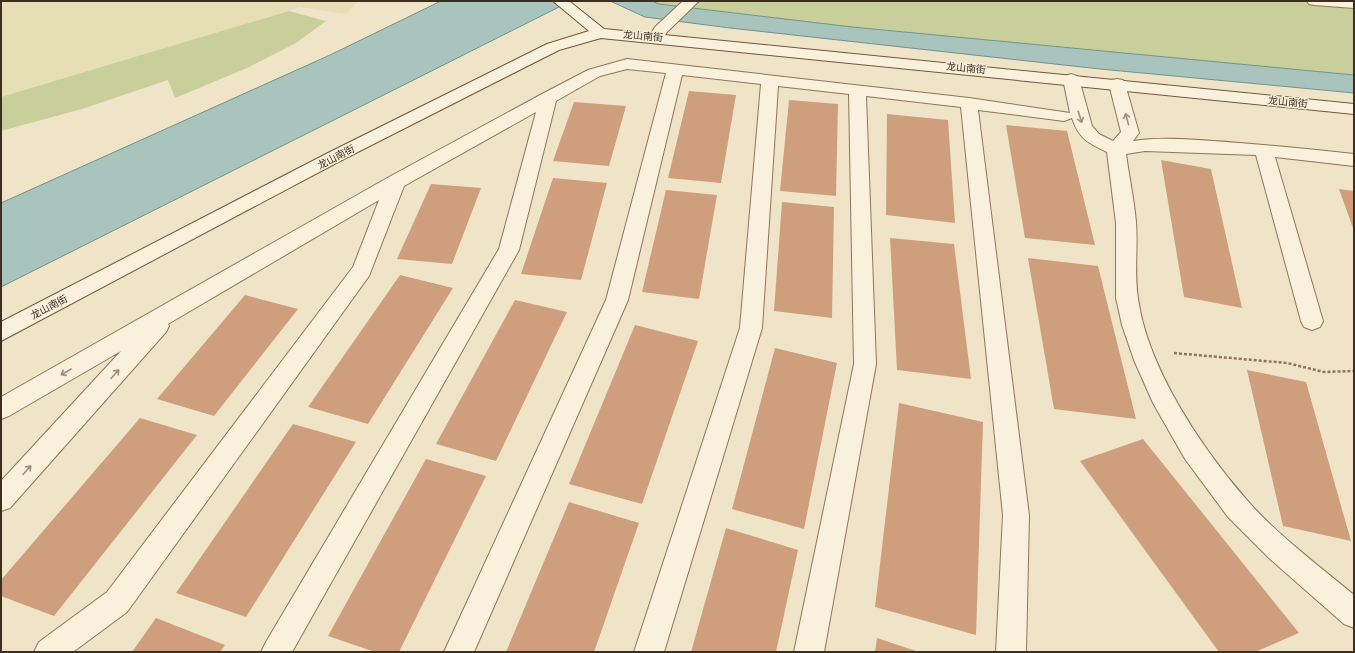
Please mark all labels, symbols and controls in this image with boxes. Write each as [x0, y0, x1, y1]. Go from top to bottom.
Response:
street label: 龙山南街 [623, 29, 663, 43]
street label: 龙山南街 [946, 60, 986, 76]
street label: 龙山南街 [1268, 94, 1308, 110]
one-way arrow [1077, 110, 1084, 123]
one-way arrow [1123, 112, 1130, 125]
street label: 龙山南街 [316, 143, 356, 171]
street label: 龙山南街 [29, 293, 69, 321]
one-way arrow [60, 368, 72, 376]
one-way arrow [110, 369, 120, 379]
one-way arrow [23, 465, 32, 475]

